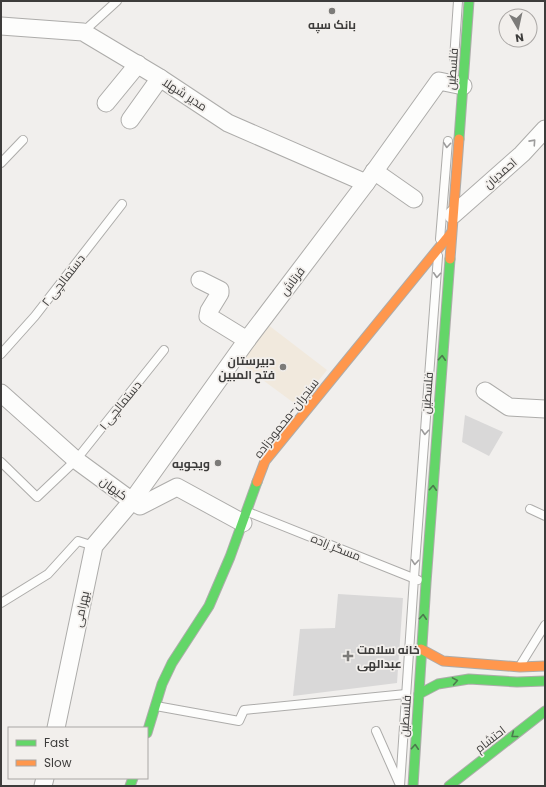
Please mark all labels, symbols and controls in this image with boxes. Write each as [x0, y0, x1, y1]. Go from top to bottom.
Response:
marker: بانک سپه [327, 6, 337, 16]
north arrow [498, 8, 538, 48]
place label: بانک سپه [308, 16, 356, 34]
text: N [514, 29, 525, 46]
street label: فلسطین [442, 47, 462, 91]
street label: مدیر شهلا [159, 73, 211, 115]
one-way arrow [529, 139, 536, 147]
one-way arrow [443, 142, 452, 148]
street label: احمدیان [480, 154, 520, 192]
street label: دستمالچی ۲ [37, 250, 90, 310]
street label: فرتاش [276, 263, 308, 299]
one-way arrow [432, 272, 441, 278]
place label: دبیرستان فتح المبین [218, 352, 275, 384]
one-way arrow [438, 355, 447, 361]
marker: دبیرستان فتح المبین [278, 362, 288, 372]
street label: فلسطین [417, 371, 437, 415]
street label: سنجران-محمودزاده [249, 374, 323, 461]
street label: دستمالچی ۱ [95, 377, 146, 434]
one-way arrow [420, 429, 429, 436]
place label: ویجویه [172, 455, 210, 472]
marker: ویجویه [213, 458, 223, 468]
street label: کیهان [97, 472, 131, 504]
one-way arrow [428, 485, 437, 491]
street label: مسگر زاده [308, 529, 364, 565]
one-way arrow [411, 559, 420, 565]
street label: بهرامی [69, 589, 93, 629]
one-way arrow [419, 614, 428, 620]
place label: خانه سلامت عبدالهی [357, 641, 420, 672]
marker: خانه سلامت عبدالهی [342, 650, 354, 662]
one-way arrow [452, 677, 458, 686]
street label: فلسطین [395, 694, 415, 738]
street label: احتشام [471, 722, 509, 756]
legend [8, 727, 148, 779]
one-way arrow [512, 730, 519, 737]
text: Fast [44, 734, 69, 751]
one-way arrow [411, 744, 420, 750]
text: Slow [44, 754, 72, 771]

